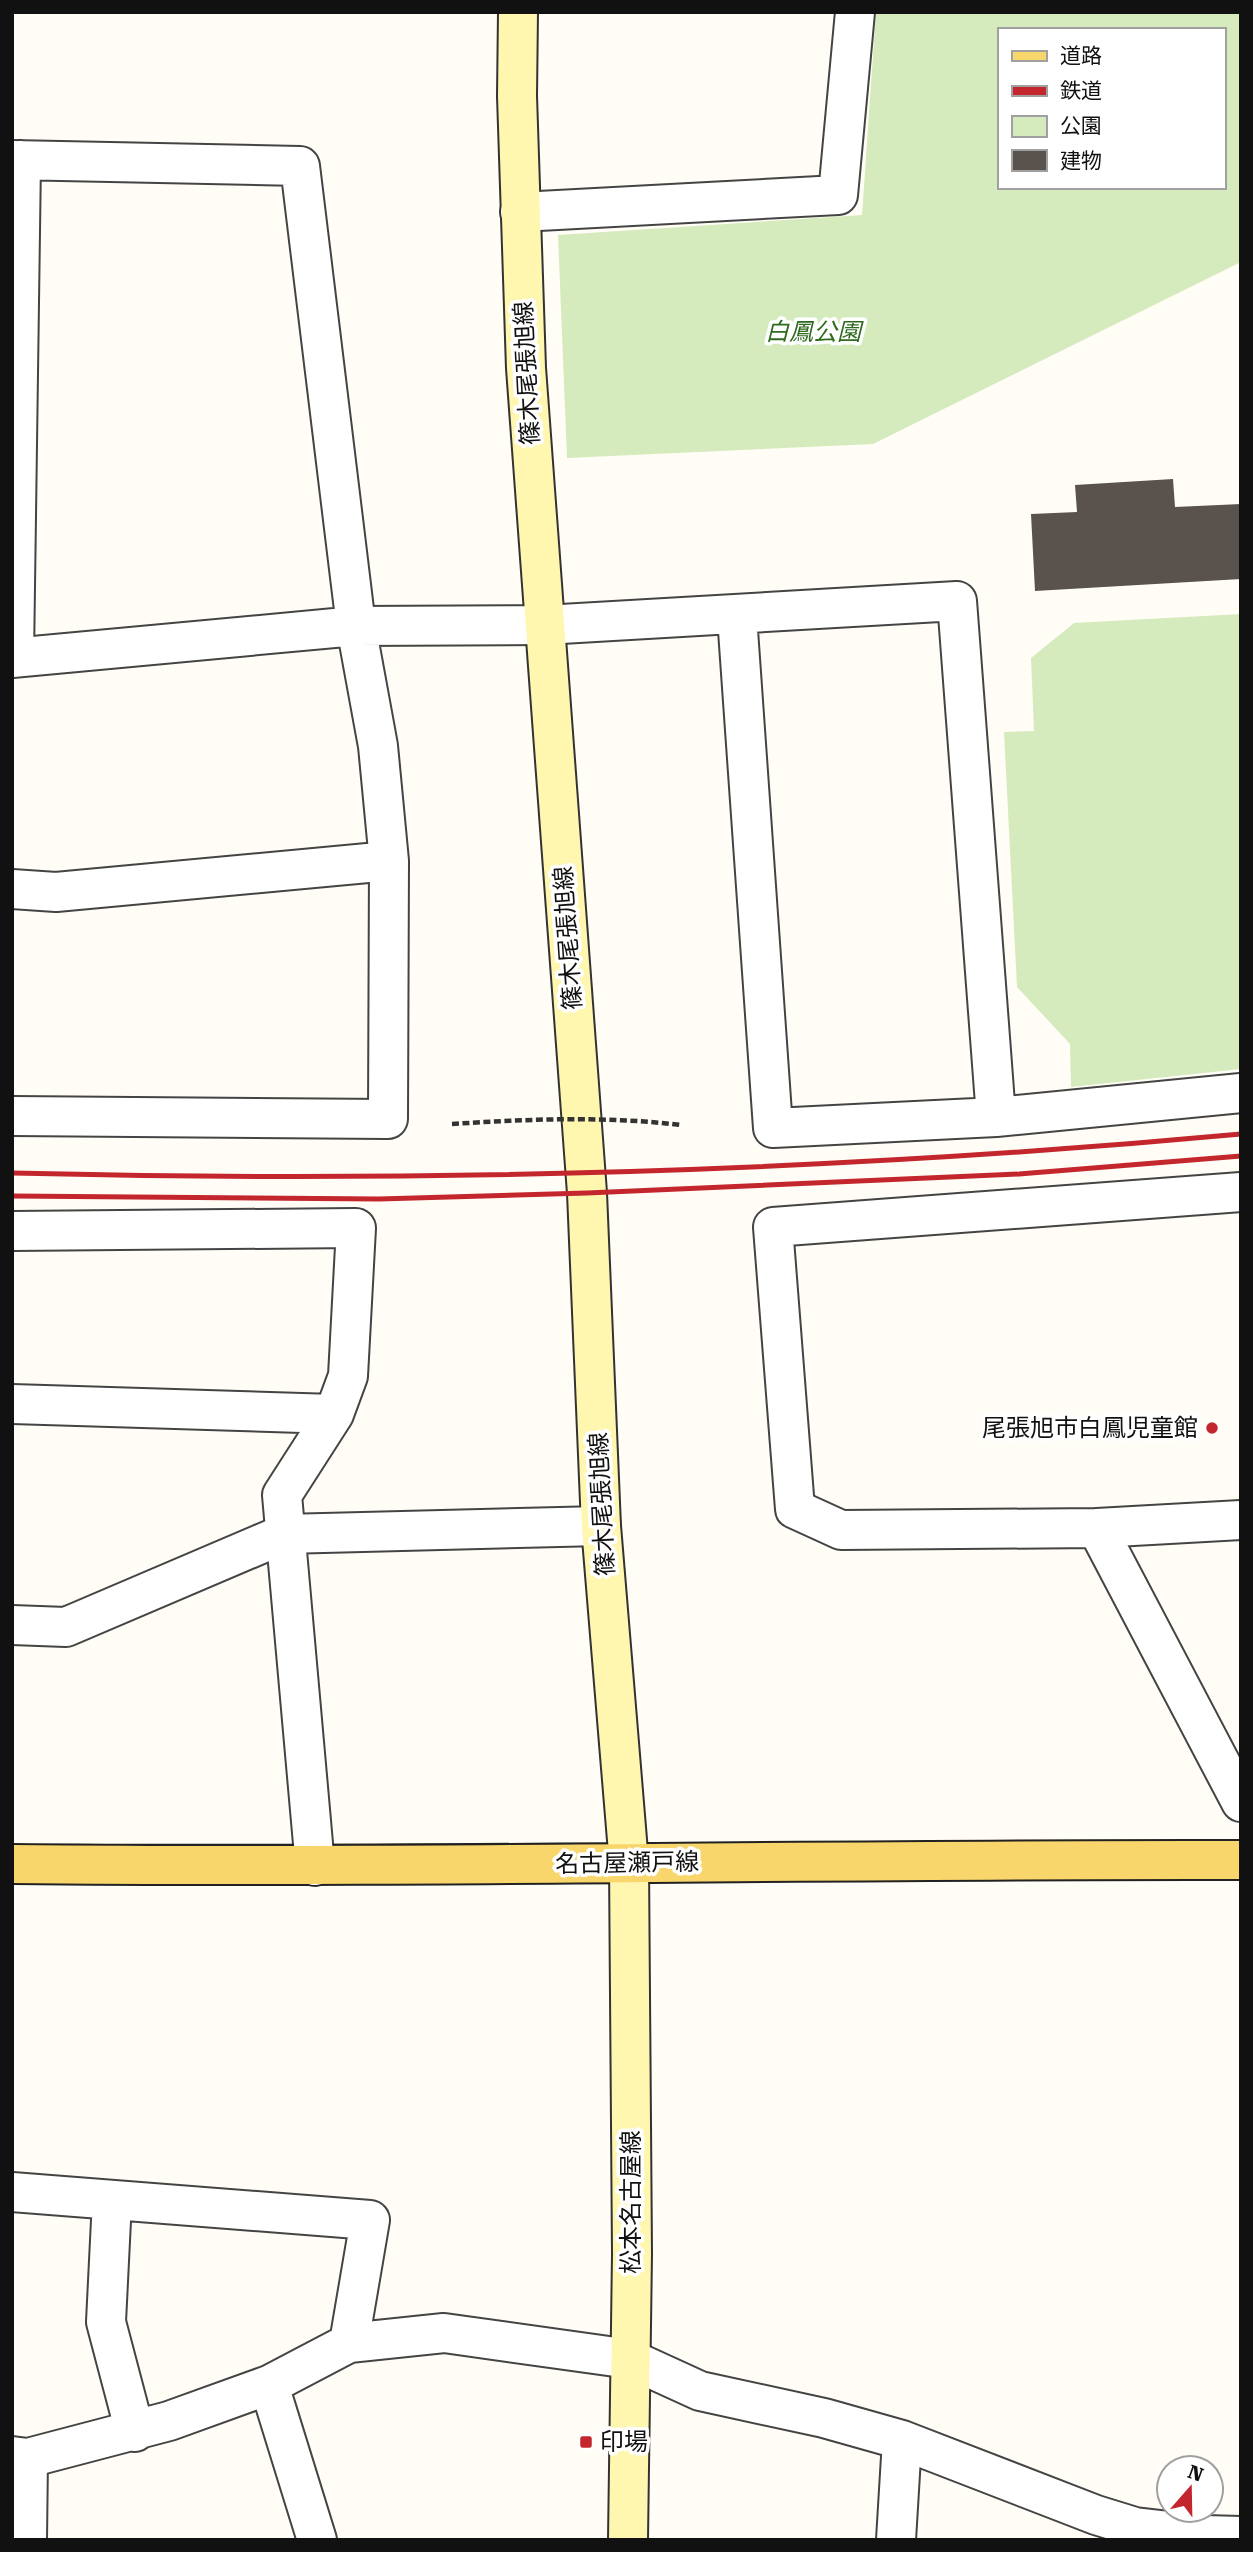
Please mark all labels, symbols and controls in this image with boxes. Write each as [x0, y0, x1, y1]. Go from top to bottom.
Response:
legend [998, 28, 1225, 189]
text: 道路 [1060, 44, 1102, 68]
text: 鉄道 [1060, 79, 1102, 103]
text: 公園 [1060, 114, 1102, 138]
text: 建物 [1060, 149, 1102, 173]
street label: 篠木尾張旭線 [509, 300, 545, 446]
park label: 白鳳公園 [765, 318, 864, 346]
street label: 篠木尾張旭線 [549, 865, 587, 1011]
place label: 尾張旭市白鳳児童館 [982, 1414, 1198, 1442]
marker: 尾張旭市白鳳児童館 [1204, 1420, 1220, 1436]
street label: 篠木尾張旭線 [584, 1431, 620, 1577]
street label: 名古屋瀬戸線 [555, 1848, 699, 1878]
street label: 松本名古屋線 [617, 2130, 645, 2274]
place label: 印場 [600, 2428, 648, 2456]
marker: 印場 [578, 2434, 594, 2450]
north arrow [1155, 2454, 1225, 2524]
text: N [1185, 2460, 1207, 2487]

